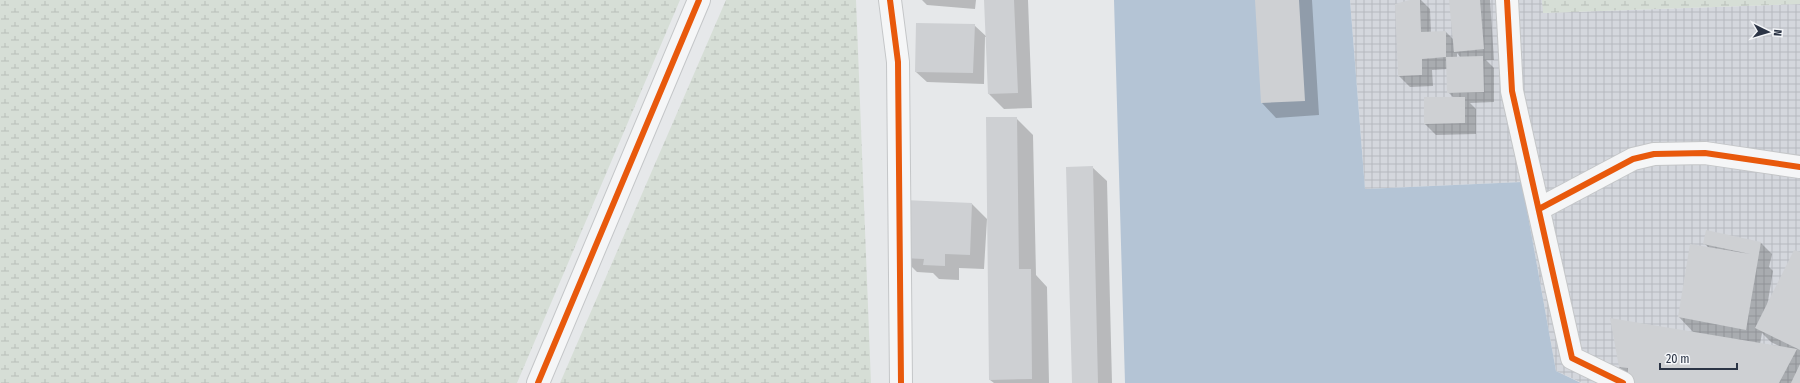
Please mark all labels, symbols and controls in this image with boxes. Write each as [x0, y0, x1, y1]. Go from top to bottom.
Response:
north arrow [1748, 12, 1788, 52]
text: N [1771, 29, 1784, 37]
scale bar [1660, 345, 1737, 371]
text: 20 m [1666, 352, 1690, 366]

